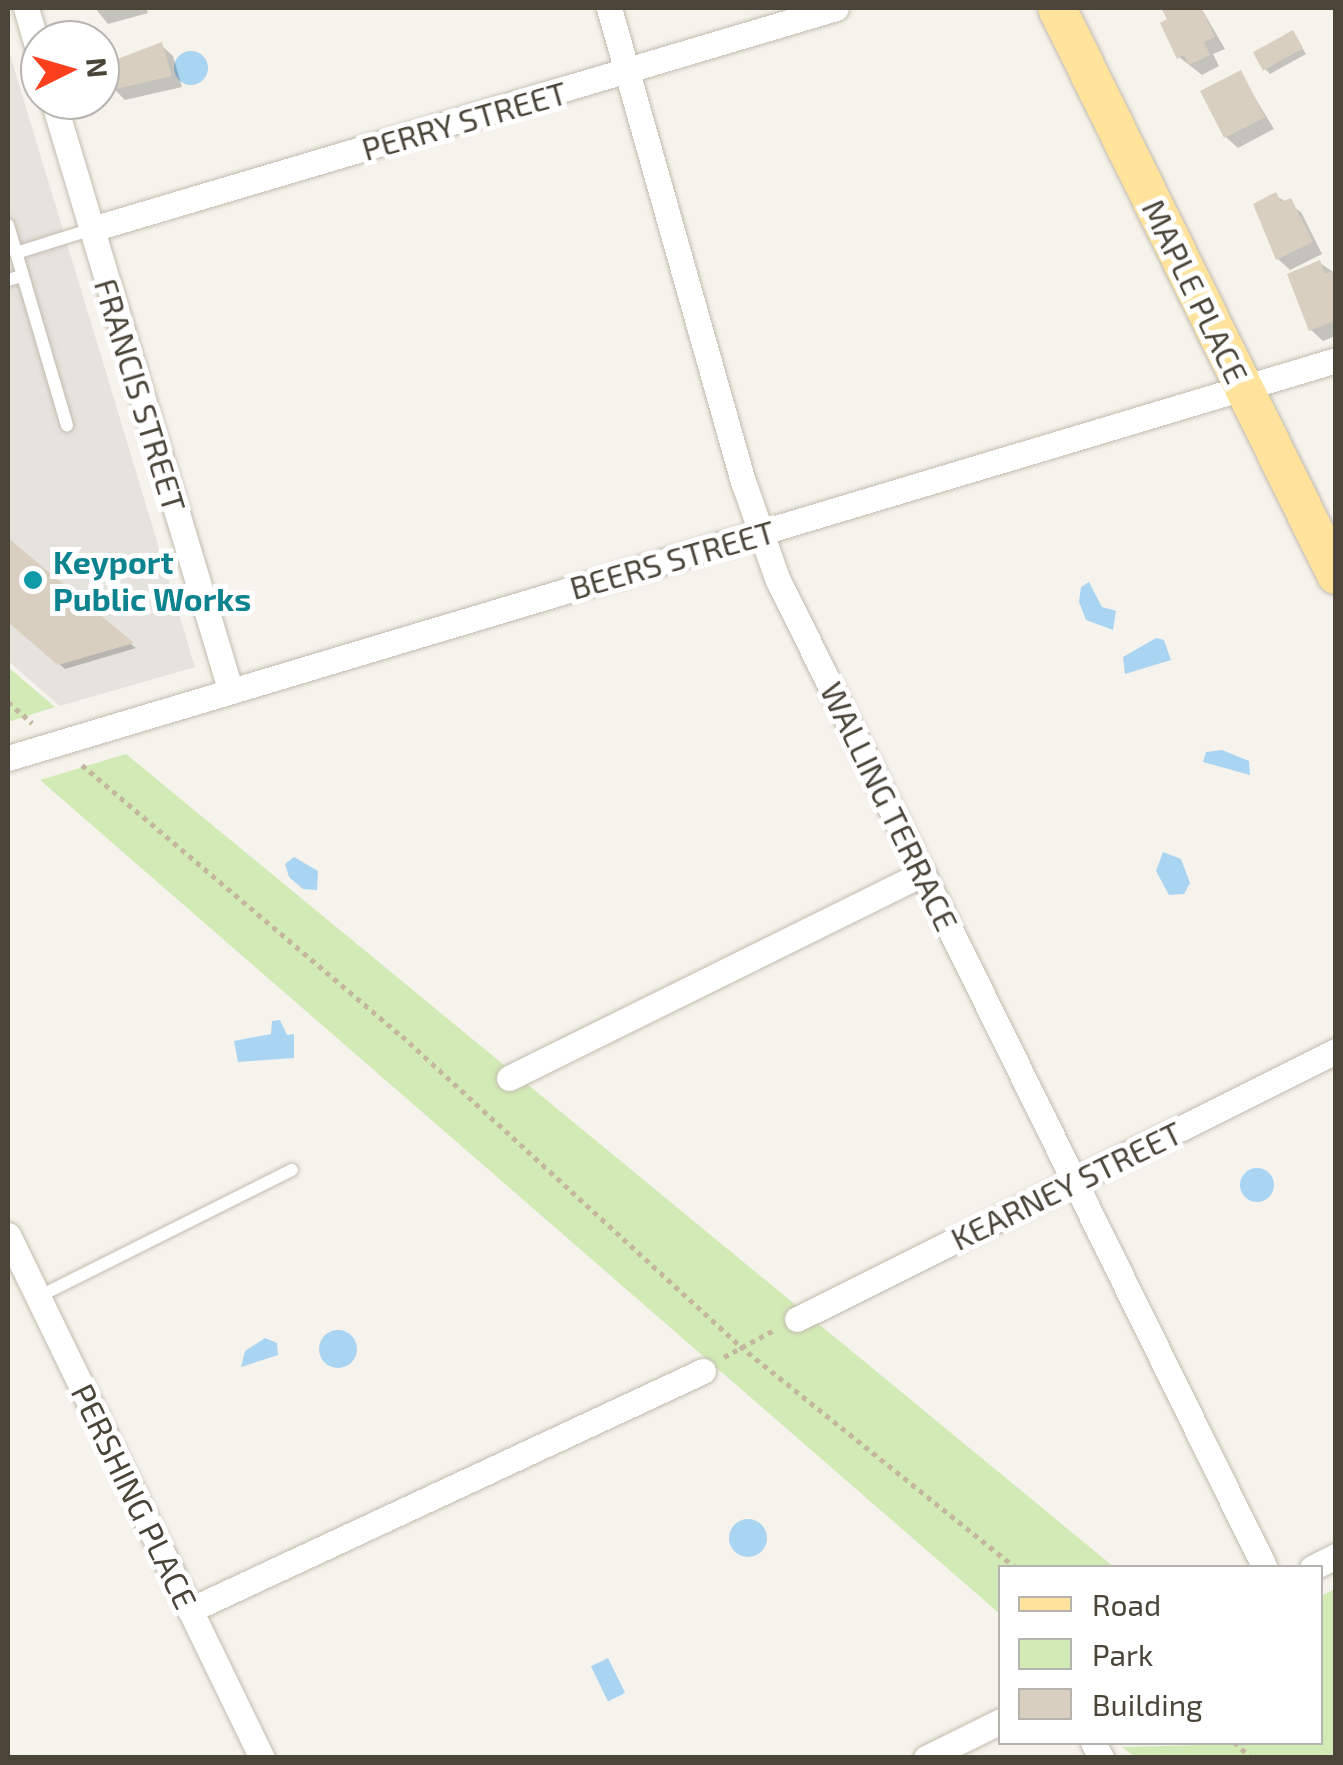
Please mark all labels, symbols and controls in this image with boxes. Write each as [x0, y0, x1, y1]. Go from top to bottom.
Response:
north arrow [20, 20, 120, 120]
text: N [80, 56, 116, 79]
street label: PERRY STREET [357, 72, 571, 168]
street label: MAPLE PLACE [1135, 193, 1257, 389]
street label: FRANCIS STREET [87, 274, 195, 516]
street label: BEERS STREET [565, 511, 779, 607]
place label: Keyport Public Works [53, 543, 251, 618]
marker: Keyport Public Works [22, 569, 44, 591]
street label: WALLING TERRACE [813, 675, 967, 937]
street label: KEARNEY STREET [944, 1112, 1188, 1258]
street label: PERSHING PLACE [64, 1377, 206, 1615]
legend [998, 1565, 1323, 1745]
text: Road [1092, 1586, 1161, 1622]
text: Park [1092, 1636, 1153, 1672]
text: Building [1092, 1686, 1203, 1722]

